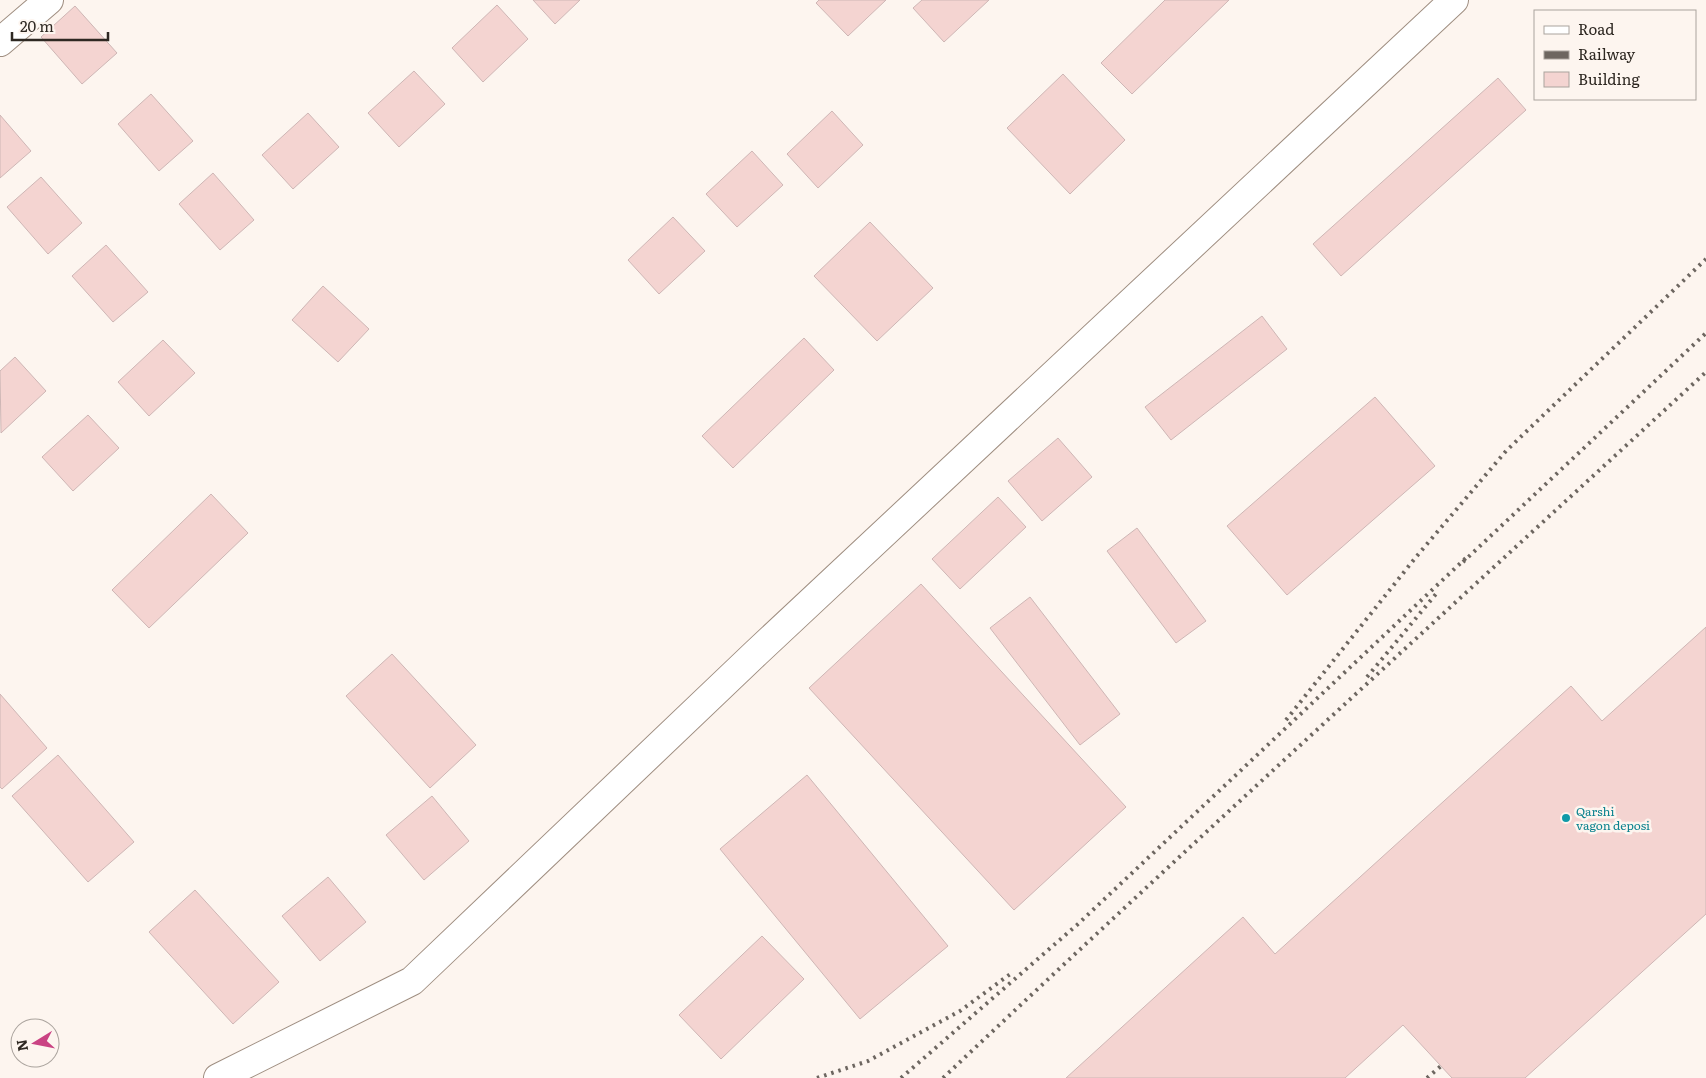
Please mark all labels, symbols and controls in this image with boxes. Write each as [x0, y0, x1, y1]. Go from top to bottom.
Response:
scale bar [12, 10, 109, 42]
legend [1534, 10, 1696, 100]
text: 20 m [20, 14, 54, 37]
text: Road [1578, 17, 1614, 40]
text: Railway [1578, 42, 1636, 65]
text: Building [1578, 67, 1640, 90]
place label: Qarshi vagon deposi [1576, 802, 1650, 834]
marker: Qarshi vagon deposi [1560, 812, 1572, 824]
north arrow [10, 1018, 60, 1068]
text: N [10, 1038, 32, 1053]

